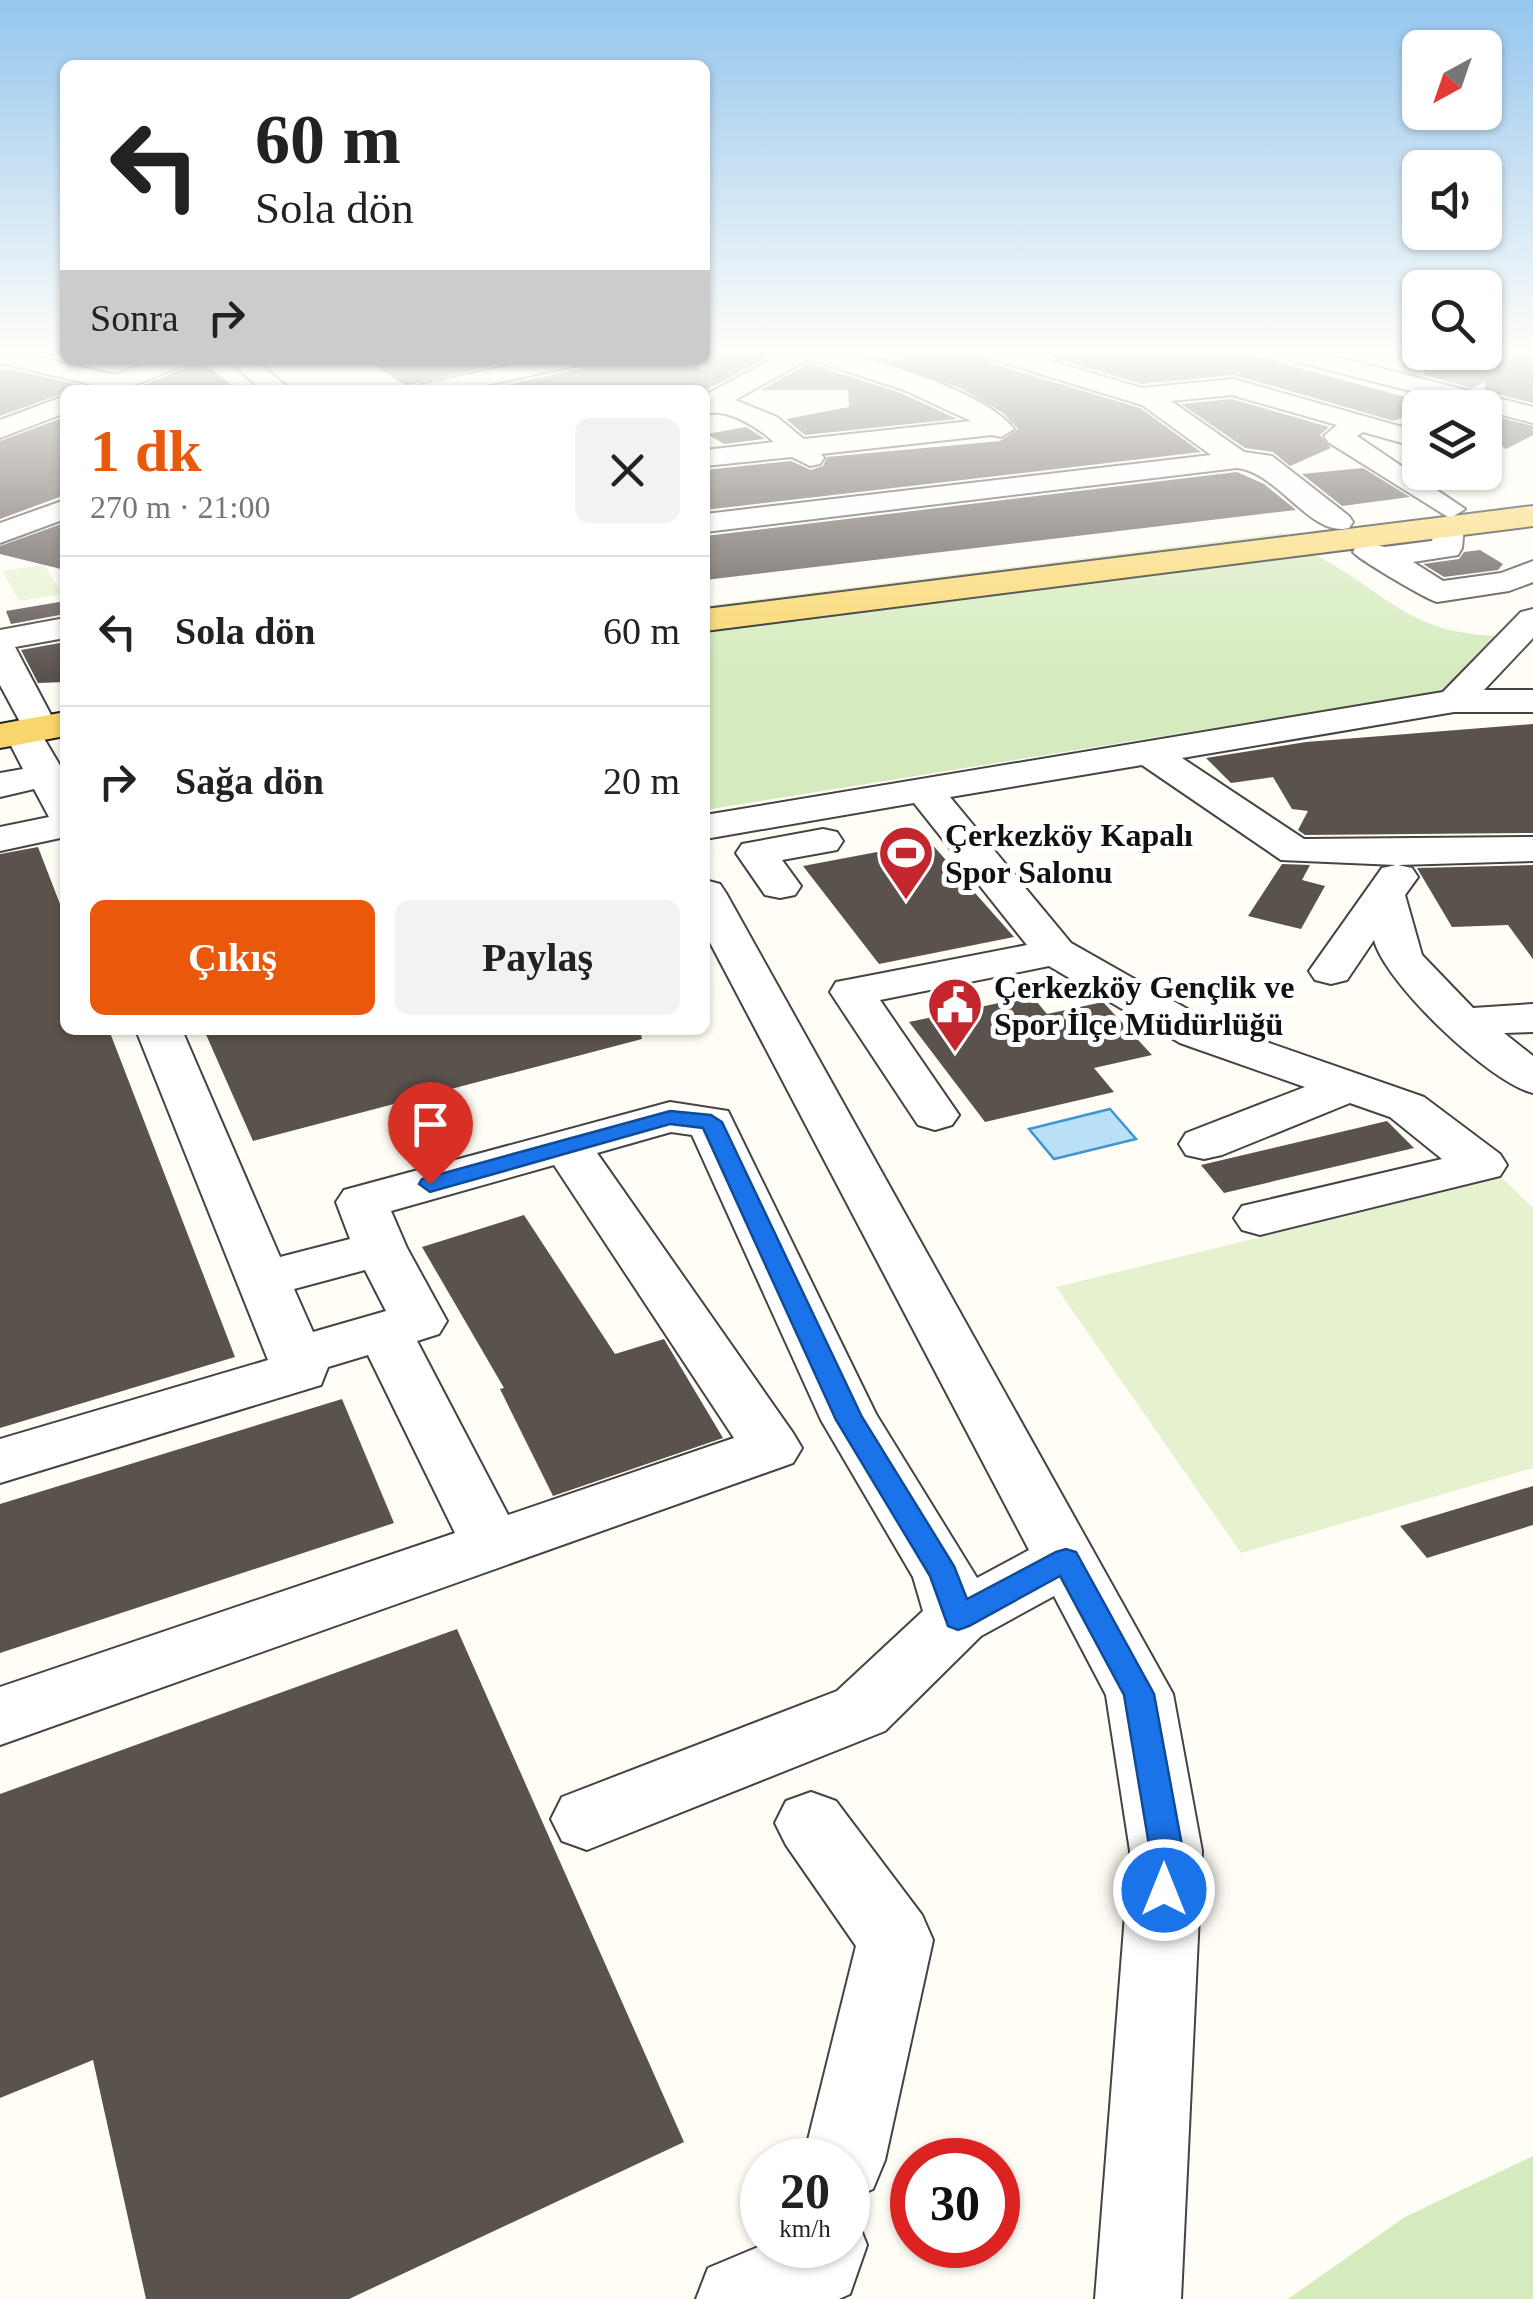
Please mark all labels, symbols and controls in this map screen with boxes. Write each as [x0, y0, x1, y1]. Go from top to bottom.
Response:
north arrow [1402, 30, 1502, 130]
map controls [1402, 30, 1502, 490]
icon: left [90, 100, 220, 230]
text: 60 m [255, 101, 401, 178]
button: sound [1402, 150, 1502, 250]
text: Sola dön [255, 183, 414, 233]
button: search [1402, 270, 1502, 370]
icon: right [199, 290, 254, 345]
text: Sonra [90, 297, 179, 339]
button: layers [1402, 390, 1502, 490]
text: 1 dk [90, 418, 202, 484]
button: close [575, 418, 680, 523]
text: 270 m · 21:00 [90, 489, 270, 525]
icon: left [90, 604, 145, 659]
text: Sola dön [175, 610, 315, 652]
text: 60 m [603, 610, 680, 652]
icon: right [90, 754, 145, 809]
text: Sağa dön [175, 760, 324, 802]
text: 20 m [603, 760, 680, 802]
place label: Çerkezköy Kapalı Spor Salonu [945, 817, 1193, 890]
sports icon: Çerkezköy Kapalı Spor Salonu [876, 823, 936, 902]
button: Çıkış [90, 900, 375, 1015]
button: Paylaş [395, 900, 680, 1015]
place label: Çerkezköy Gençlik ve Spor İlçe Müdürlüğü [994, 969, 1294, 1042]
public building icon: Çerkezköy Gençlik ve Spor İlçe Müdürlüğü [925, 975, 985, 1054]
pin [388, 1082, 473, 1185]
icon: arrive [403, 1097, 458, 1152]
position arrow [1112, 1838, 1216, 1942]
speed limit sign: 30 [890, 2138, 1020, 2268]
text: 20 [780, 2163, 830, 2219]
text: km/h [779, 2215, 831, 2242]

